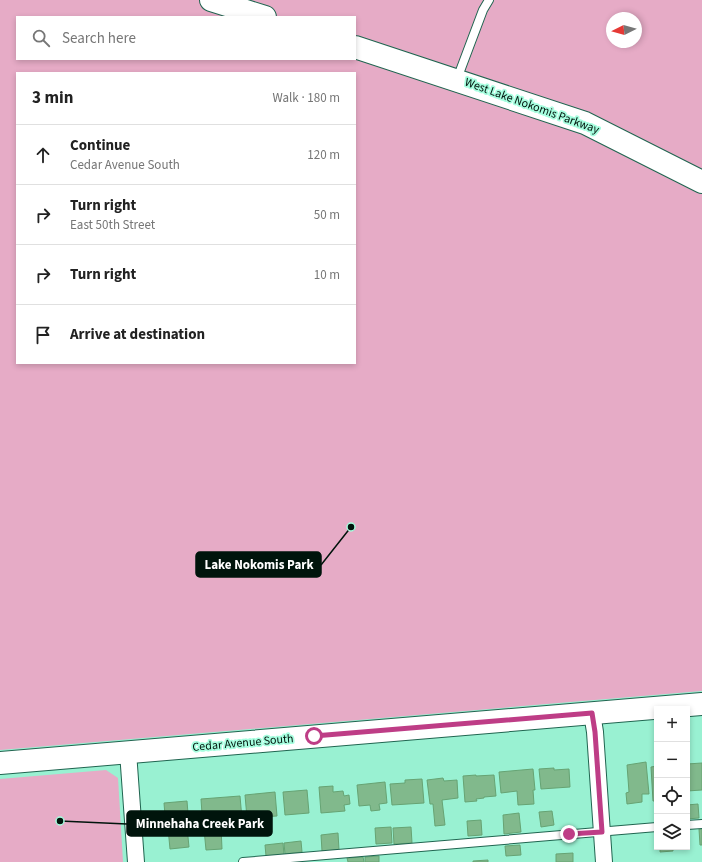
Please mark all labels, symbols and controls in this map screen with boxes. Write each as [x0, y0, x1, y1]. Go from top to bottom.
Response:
north arrow [606, 12, 642, 48]
search box [16, 16, 356, 60]
icon: search [30, 27, 52, 49]
text: Search here [62, 28, 136, 49]
street label: West Lake Nokomis Parkway [462, 74, 602, 138]
text: 3 min [32, 86, 73, 110]
text: Walk · 180 m [272, 89, 340, 107]
text: Continue [70, 135, 130, 156]
icon: ahead [32, 144, 54, 166]
text: 120 m [307, 146, 340, 164]
text: Cedar Avenue South [70, 156, 180, 174]
text: Turn right [70, 195, 136, 216]
icon: right [32, 204, 54, 226]
text: 50 m [314, 206, 340, 224]
text: East 50th Street [70, 216, 155, 234]
icon: right [32, 264, 54, 286]
text: Turn right [70, 264, 136, 285]
text: 10 m [314, 266, 340, 284]
icon: arrive [32, 324, 54, 346]
text: Arrive at destination [70, 324, 205, 345]
callout: Lake Nokomis Park [196, 552, 321, 577]
text: Lake Nokomis Park [204, 556, 314, 574]
map controls [654, 706, 690, 850]
button: + [654, 706, 690, 742]
route start [305, 727, 323, 745]
street label: Cedar Avenue South [192, 730, 294, 756]
button: − [654, 742, 690, 778]
button: locate [654, 778, 690, 814]
callout: Minnehaha Creek Park [127, 811, 272, 836]
button: layers [654, 814, 690, 850]
text: Minnehaha Creek Park [136, 815, 265, 833]
route end [560, 825, 578, 843]

